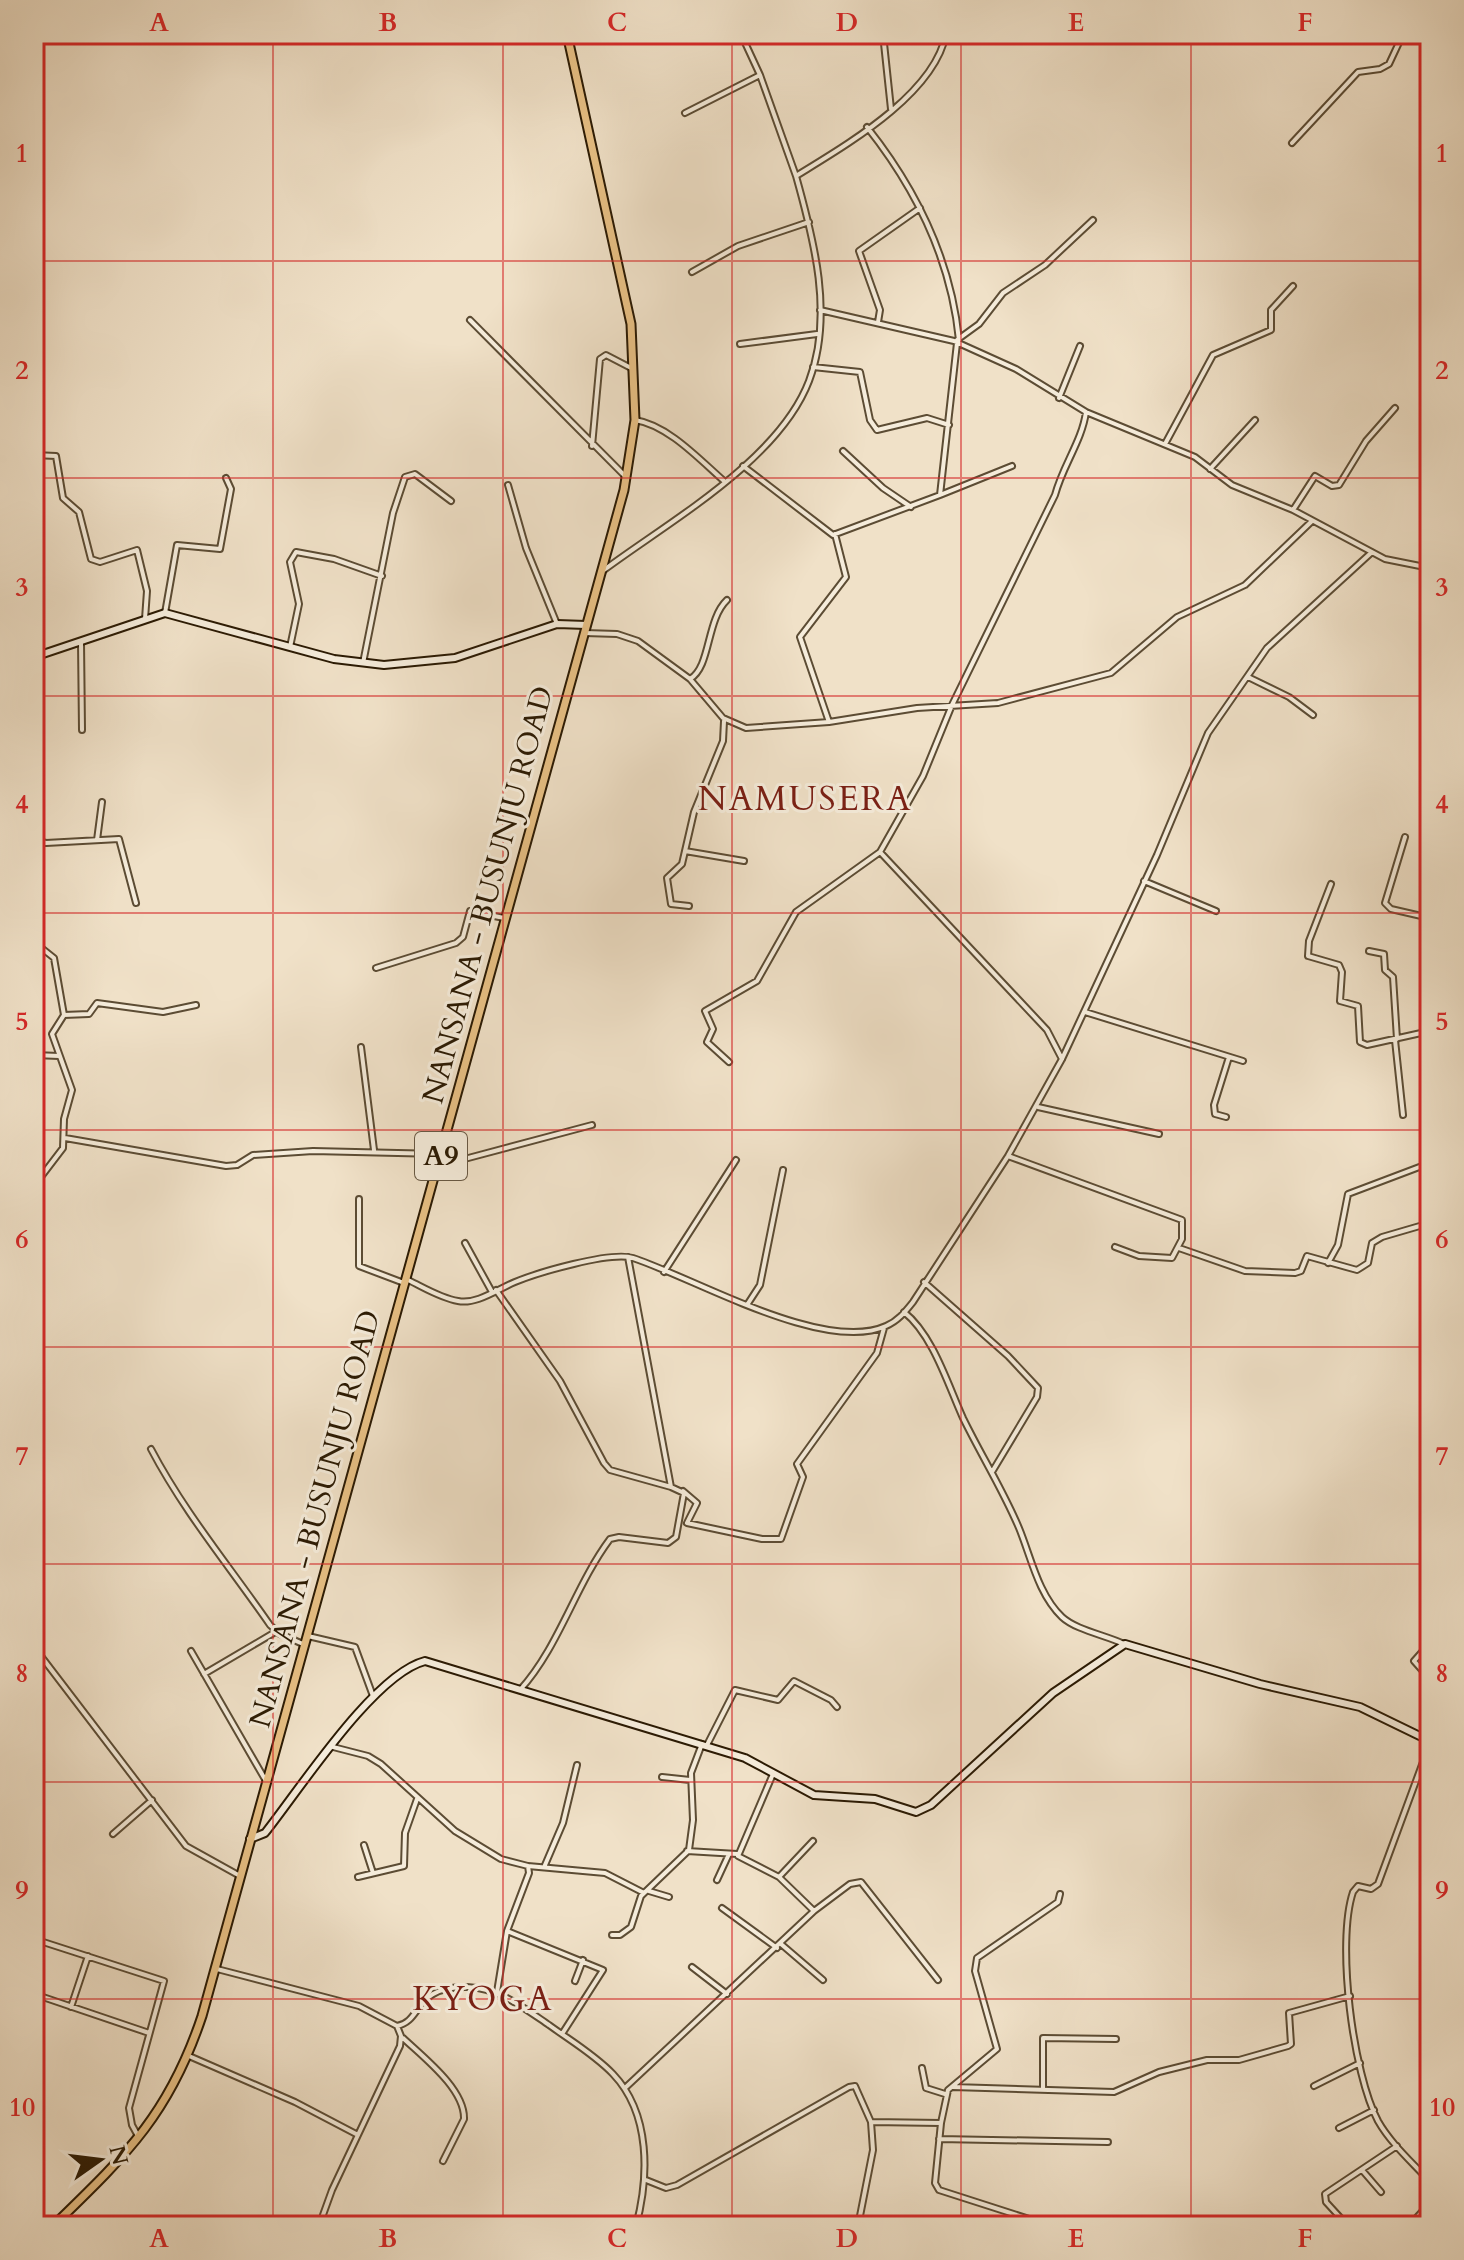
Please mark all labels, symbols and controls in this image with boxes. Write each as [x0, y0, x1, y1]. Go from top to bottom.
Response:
text: A [149, 5, 169, 40]
text: B [379, 5, 397, 40]
text: C [607, 5, 627, 40]
text: D [836, 5, 858, 40]
text: E [1068, 5, 1084, 40]
text: F [1297, 5, 1313, 40]
text: 1 [15, 136, 29, 171]
text: 1 [1435, 136, 1449, 171]
text: 2 [15, 353, 29, 388]
text: 2 [1435, 353, 1449, 388]
text: 3 [15, 570, 29, 605]
text: 3 [1435, 570, 1449, 605]
street label: NANSANA - BUSUNJU ROAD [412, 682, 564, 1108]
district label: NAMUSERA [698, 776, 912, 822]
text: 4 [15, 787, 29, 822]
text: 4 [1435, 787, 1449, 822]
text: 5 [15, 1004, 29, 1039]
text: 5 [1435, 1004, 1449, 1039]
road number: A9 [415, 1132, 467, 1180]
text: 6 [15, 1222, 29, 1257]
text: 6 [1435, 1222, 1449, 1257]
street label: NANSANA - BUSUNJU ROAD [239, 1306, 391, 1732]
text: 7 [15, 1439, 29, 1474]
text: 7 [1435, 1439, 1449, 1474]
text: 8 [15, 1656, 29, 1691]
text: 8 [1435, 1656, 1449, 1691]
text: 9 [15, 1873, 29, 1908]
text: 9 [1435, 1873, 1449, 1908]
district label: KYOGA [412, 1976, 554, 2022]
text: 10 [9, 2090, 35, 2125]
text: 10 [1429, 2090, 1455, 2125]
north arrow [60, 2120, 140, 2200]
text: N [102, 2143, 135, 2168]
text: A [149, 2221, 169, 2256]
text: B [379, 2221, 397, 2256]
text: C [607, 2221, 627, 2256]
text: D [836, 2221, 858, 2256]
text: E [1068, 2221, 1084, 2256]
text: F [1297, 2221, 1313, 2256]

